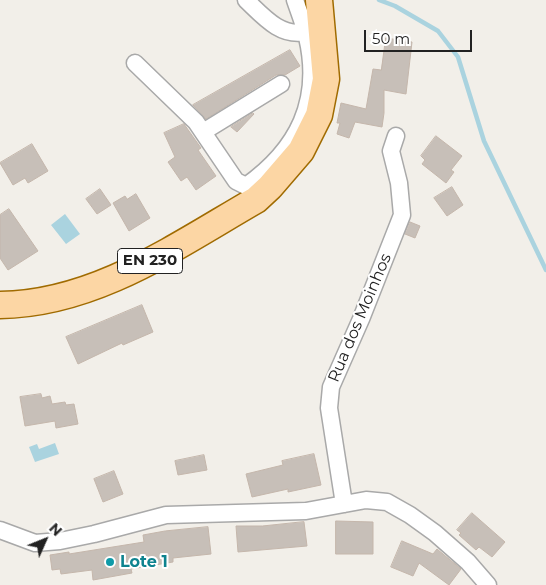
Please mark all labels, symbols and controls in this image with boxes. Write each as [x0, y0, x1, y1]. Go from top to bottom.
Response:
scale bar [366, 20, 474, 52]
text: 50 m [372, 29, 410, 48]
road number: EN 230 [118, 248, 182, 274]
street label: Rua dos Moinhos [324, 251, 396, 385]
north arrow [20, 515, 70, 565]
text: N [45, 519, 66, 540]
place label: Lote 1 [120, 552, 168, 572]
marker: Lote 1 [104, 556, 116, 568]

